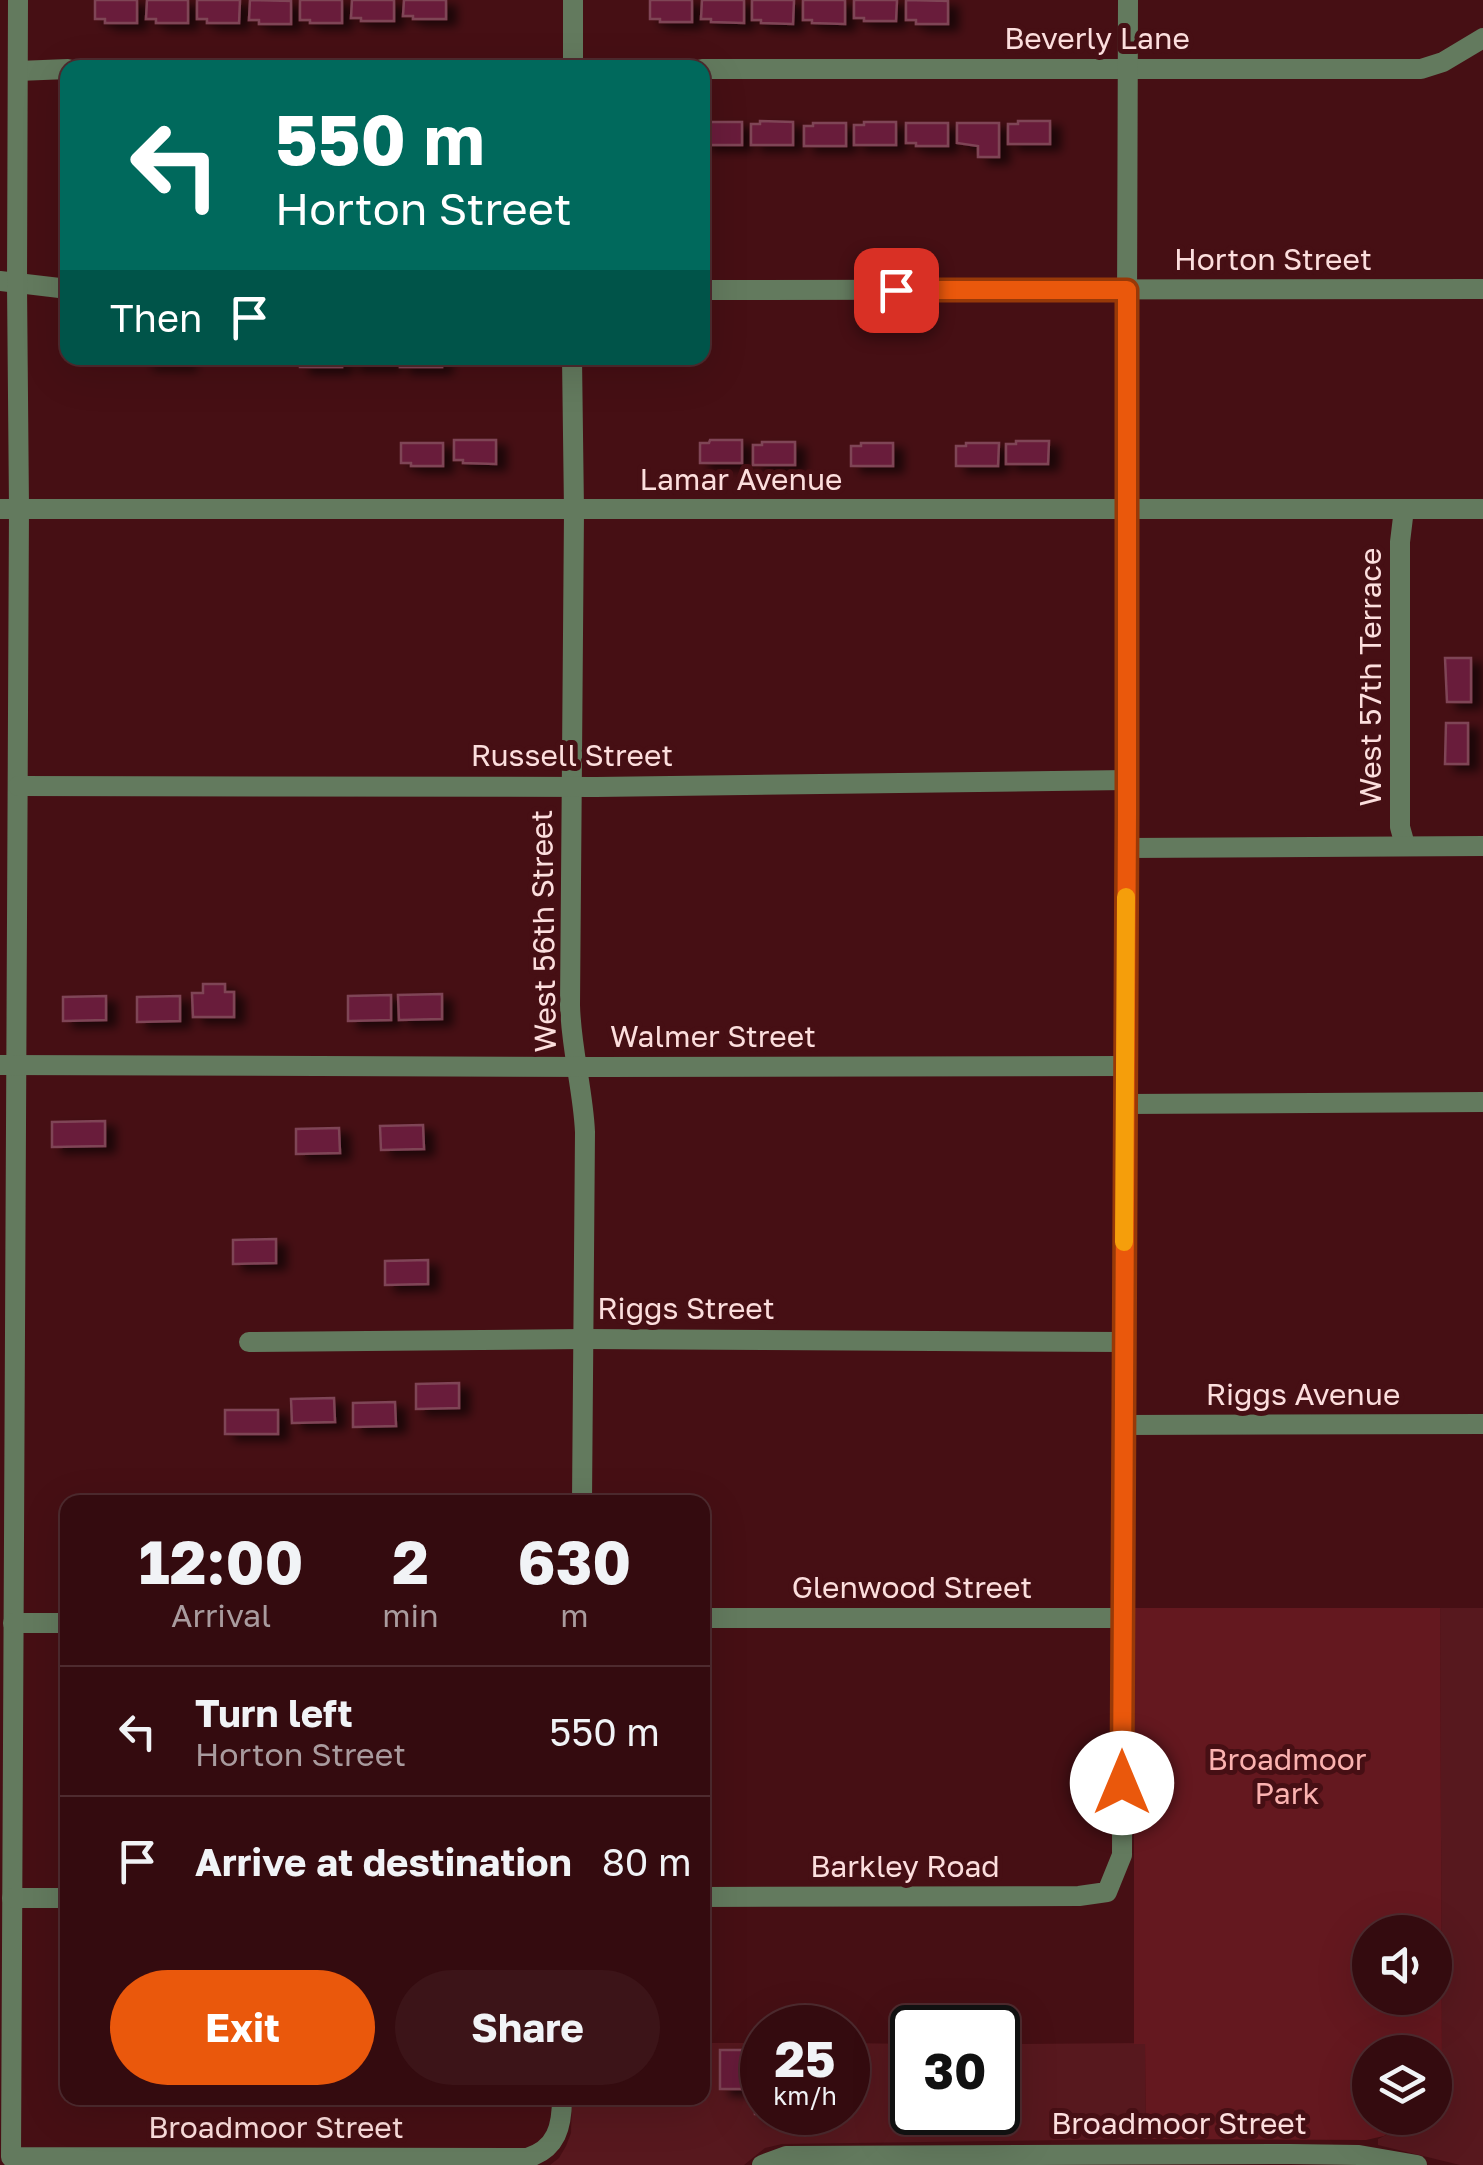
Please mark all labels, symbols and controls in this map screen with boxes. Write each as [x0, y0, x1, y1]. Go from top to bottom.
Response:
street label: Beverly Lane [1004, 20, 1190, 56]
text: 550 m [275, 96, 485, 180]
icon: left [110, 100, 240, 230]
text: Horton Street [275, 181, 572, 235]
street label: Horton Street [1174, 241, 1372, 277]
pin [854, 248, 939, 333]
icon: arrive [869, 263, 924, 318]
icon: arrive [222, 290, 277, 345]
text: Then [110, 295, 202, 340]
street label: Lamar Avenue [640, 461, 842, 497]
street label: West 57th Terrace [1352, 548, 1388, 806]
street label: Russell Street [471, 737, 673, 773]
street label: West 56th Street [523, 809, 563, 1053]
street label: Walmer Street [610, 1018, 816, 1054]
street label: Riggs Street [597, 1290, 775, 1326]
street label: Riggs Avenue [1206, 1376, 1400, 1412]
text: 12:00 [139, 1525, 303, 1597]
text: 2 [392, 1525, 429, 1597]
text: 630 [518, 1525, 631, 1597]
street label: Glenwood Street [792, 1569, 1032, 1605]
text: Arrival [171, 1596, 271, 1634]
text: min [382, 1596, 439, 1634]
text: m [560, 1596, 589, 1634]
text: Turn left [195, 1690, 353, 1735]
icon: left [110, 1704, 165, 1759]
text: 550 m [549, 1709, 660, 1754]
position arrow [1070, 1731, 1174, 1835]
text: Horton Street [195, 1735, 406, 1773]
park label: Broadmoor Park [1207, 1741, 1367, 1811]
icon: arrive [110, 1834, 165, 1889]
text: Arrive at destination [195, 1839, 572, 1884]
text: 80 m [602, 1839, 692, 1884]
street label: Barkley Road [810, 1848, 1000, 1884]
map controls [1352, 1915, 1452, 2135]
button: sound [1352, 1915, 1452, 2015]
button: Exit [110, 1970, 375, 2085]
button: Share [395, 1970, 660, 2085]
speed limit sign: 30 [890, 2005, 1020, 2135]
text: 25 [774, 2028, 835, 2088]
button: layers [1352, 2035, 1452, 2135]
text: km/h [773, 2080, 837, 2111]
street label: Broadmoor Street [1051, 2105, 1307, 2141]
street label: Broadmoor Street [148, 2109, 404, 2145]

